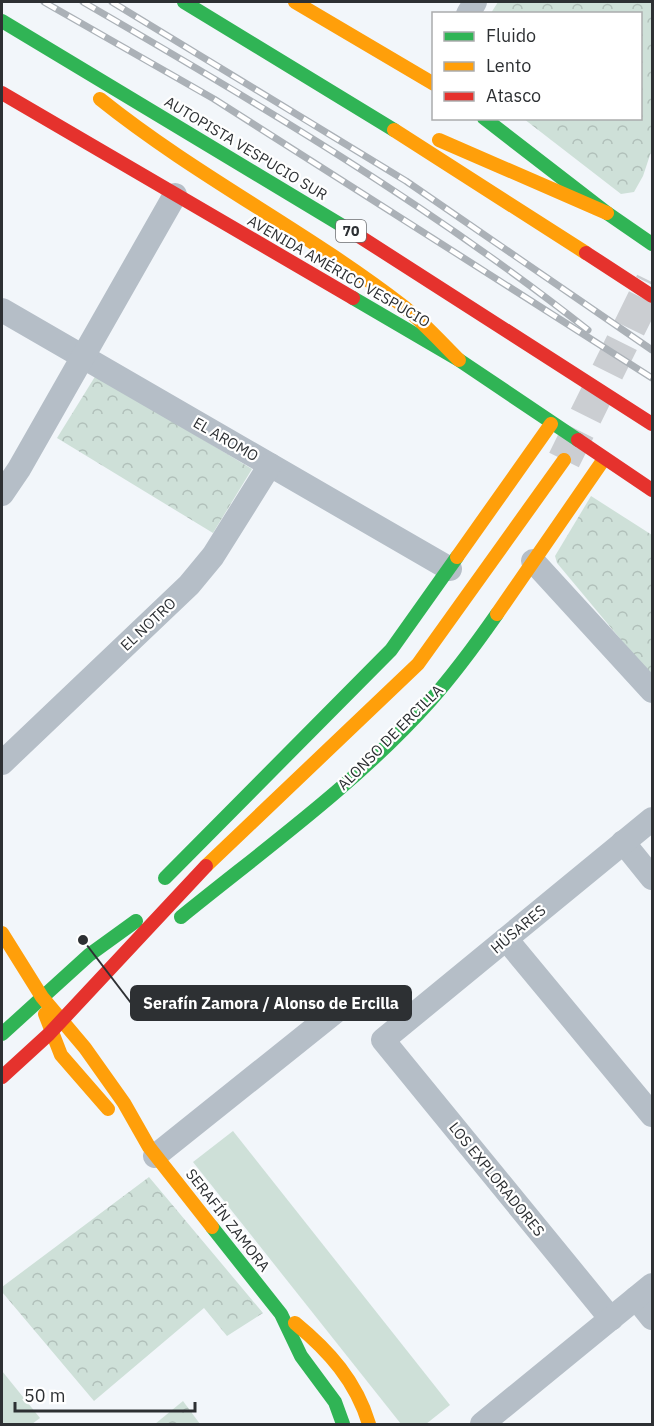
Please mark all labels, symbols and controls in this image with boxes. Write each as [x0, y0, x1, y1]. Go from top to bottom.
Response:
legend [432, 12, 642, 120]
text: Fluido [486, 24, 536, 47]
text: Lento [486, 54, 531, 77]
text: Atasco [486, 84, 541, 107]
street label: AUTOPISTA VESPUCIO SUR [161, 92, 331, 204]
street label: AVENIDA AMÉRICO VESPUCIO [244, 211, 434, 331]
road number: 70 [336, 220, 366, 242]
street label: EL AROMO [190, 413, 262, 465]
street label: EL NOTRO [116, 593, 180, 655]
street label: ALONSO DE ERCILLA [333, 680, 447, 794]
street label: HÚSARES [487, 900, 549, 958]
callout: Serafín Zamora / Alonso de Ercilla [131, 986, 411, 1020]
text: Serafín Zamora / Alonso de Ercilla [143, 993, 399, 1013]
street label: LOS EXPLORADORES [445, 1118, 549, 1240]
street label: SERAFÍN ZAMORA [182, 1165, 274, 1276]
scale bar [15, 1375, 195, 1413]
text: 50 m [24, 1384, 66, 1407]

